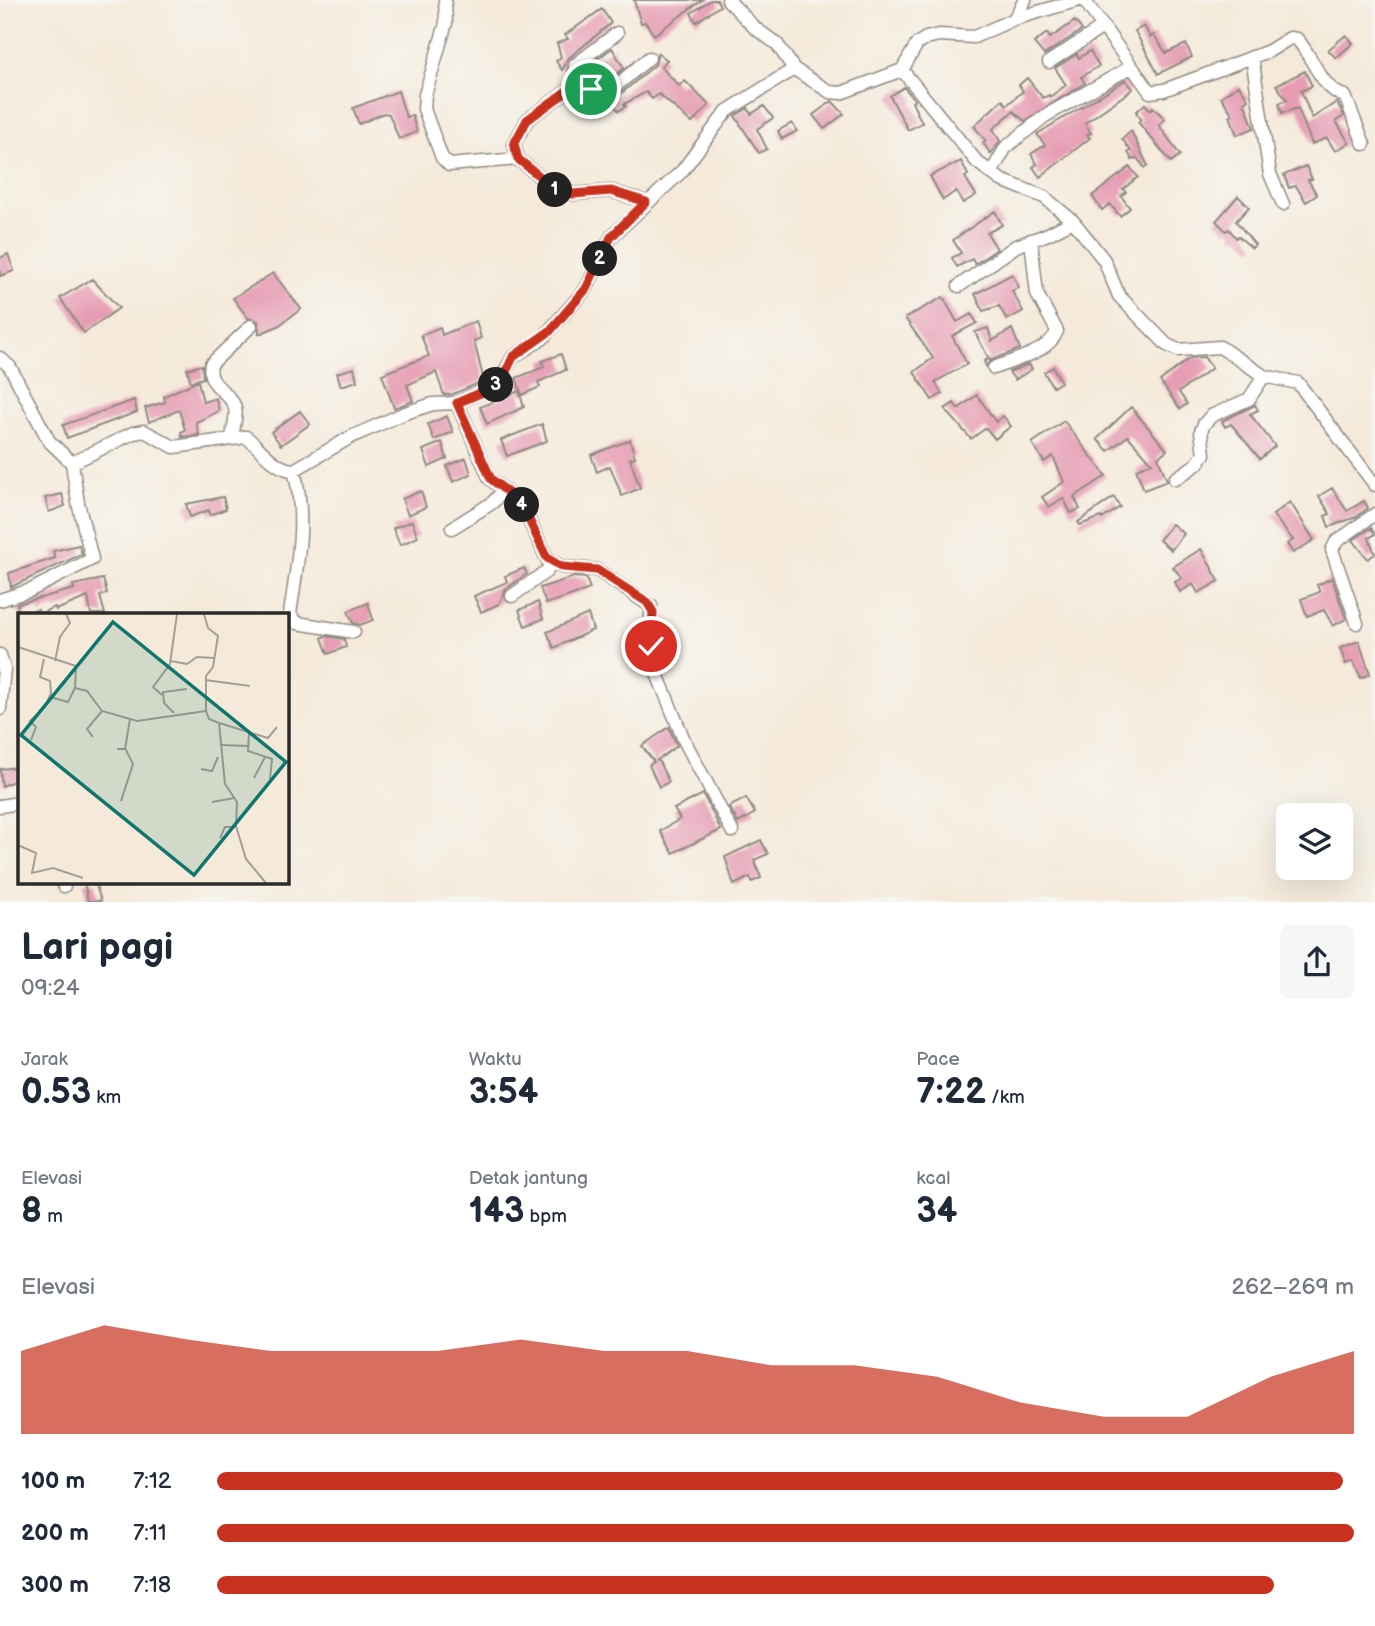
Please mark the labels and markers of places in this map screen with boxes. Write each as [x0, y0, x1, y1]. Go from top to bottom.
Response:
pin [561, 59, 621, 119]
pin: 1 [538, 172, 572, 208]
pin: 2 [582, 242, 618, 276]
pin: 3 [478, 368, 514, 402]
pin: 4 [504, 488, 540, 522]
pin [621, 616, 681, 676]

